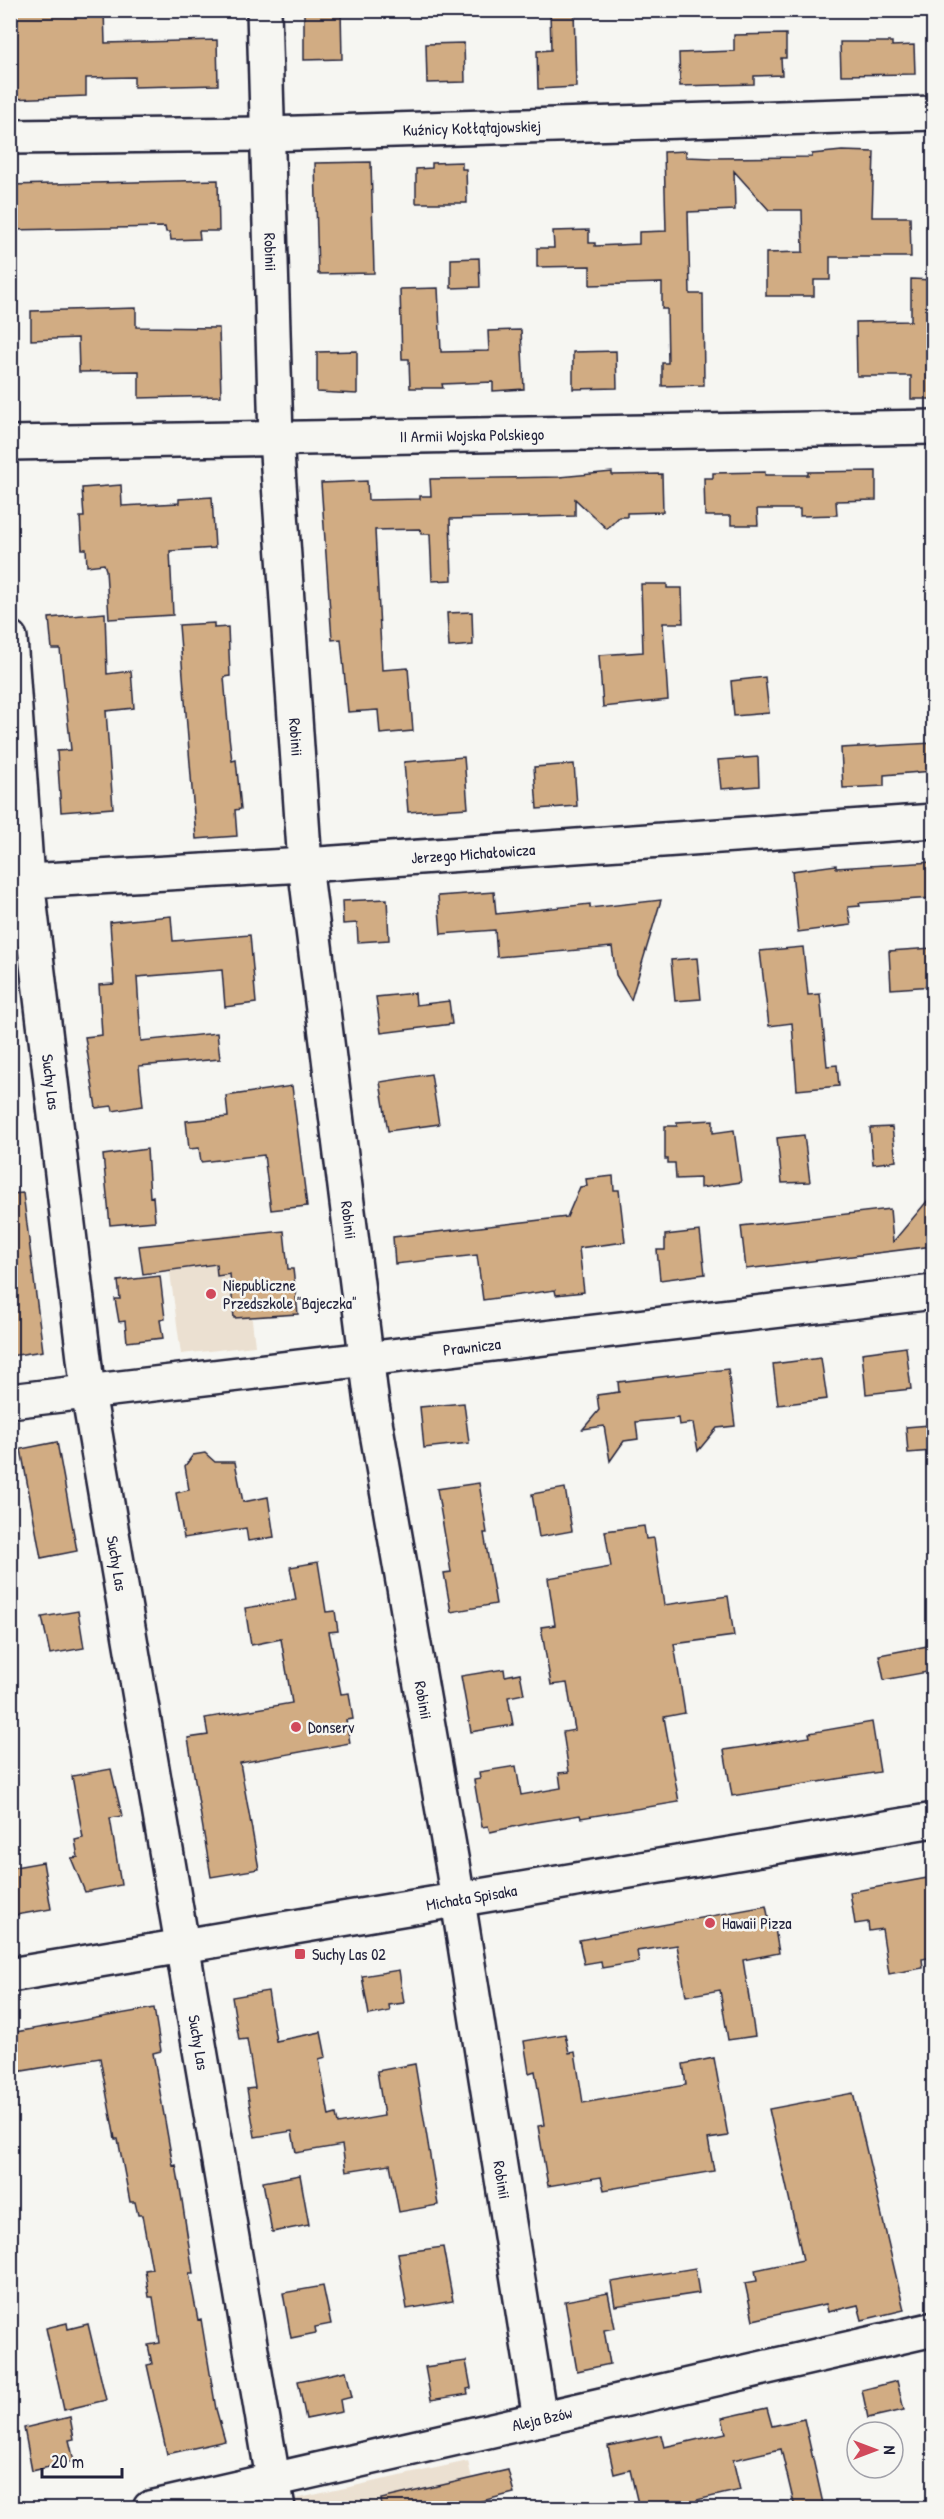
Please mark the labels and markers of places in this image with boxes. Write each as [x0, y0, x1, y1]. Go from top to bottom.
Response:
place label: Niepubliczne Przedszkole "Bajeczka" [223, 1274, 357, 1314]
marker: Niepubliczne Przedszkole "Bajeczka" [204, 1287, 218, 1301]
place label: Donserv [308, 1716, 355, 1738]
marker: Donserv [289, 1720, 303, 1734]
place label: Hawaii Pizza [722, 1912, 792, 1934]
marker: Hawaii Pizza [703, 1916, 717, 1930]
place label: Suchy Las 02 [312, 1943, 386, 1965]
marker: Suchy Las 02 [293, 1947, 307, 1961]

